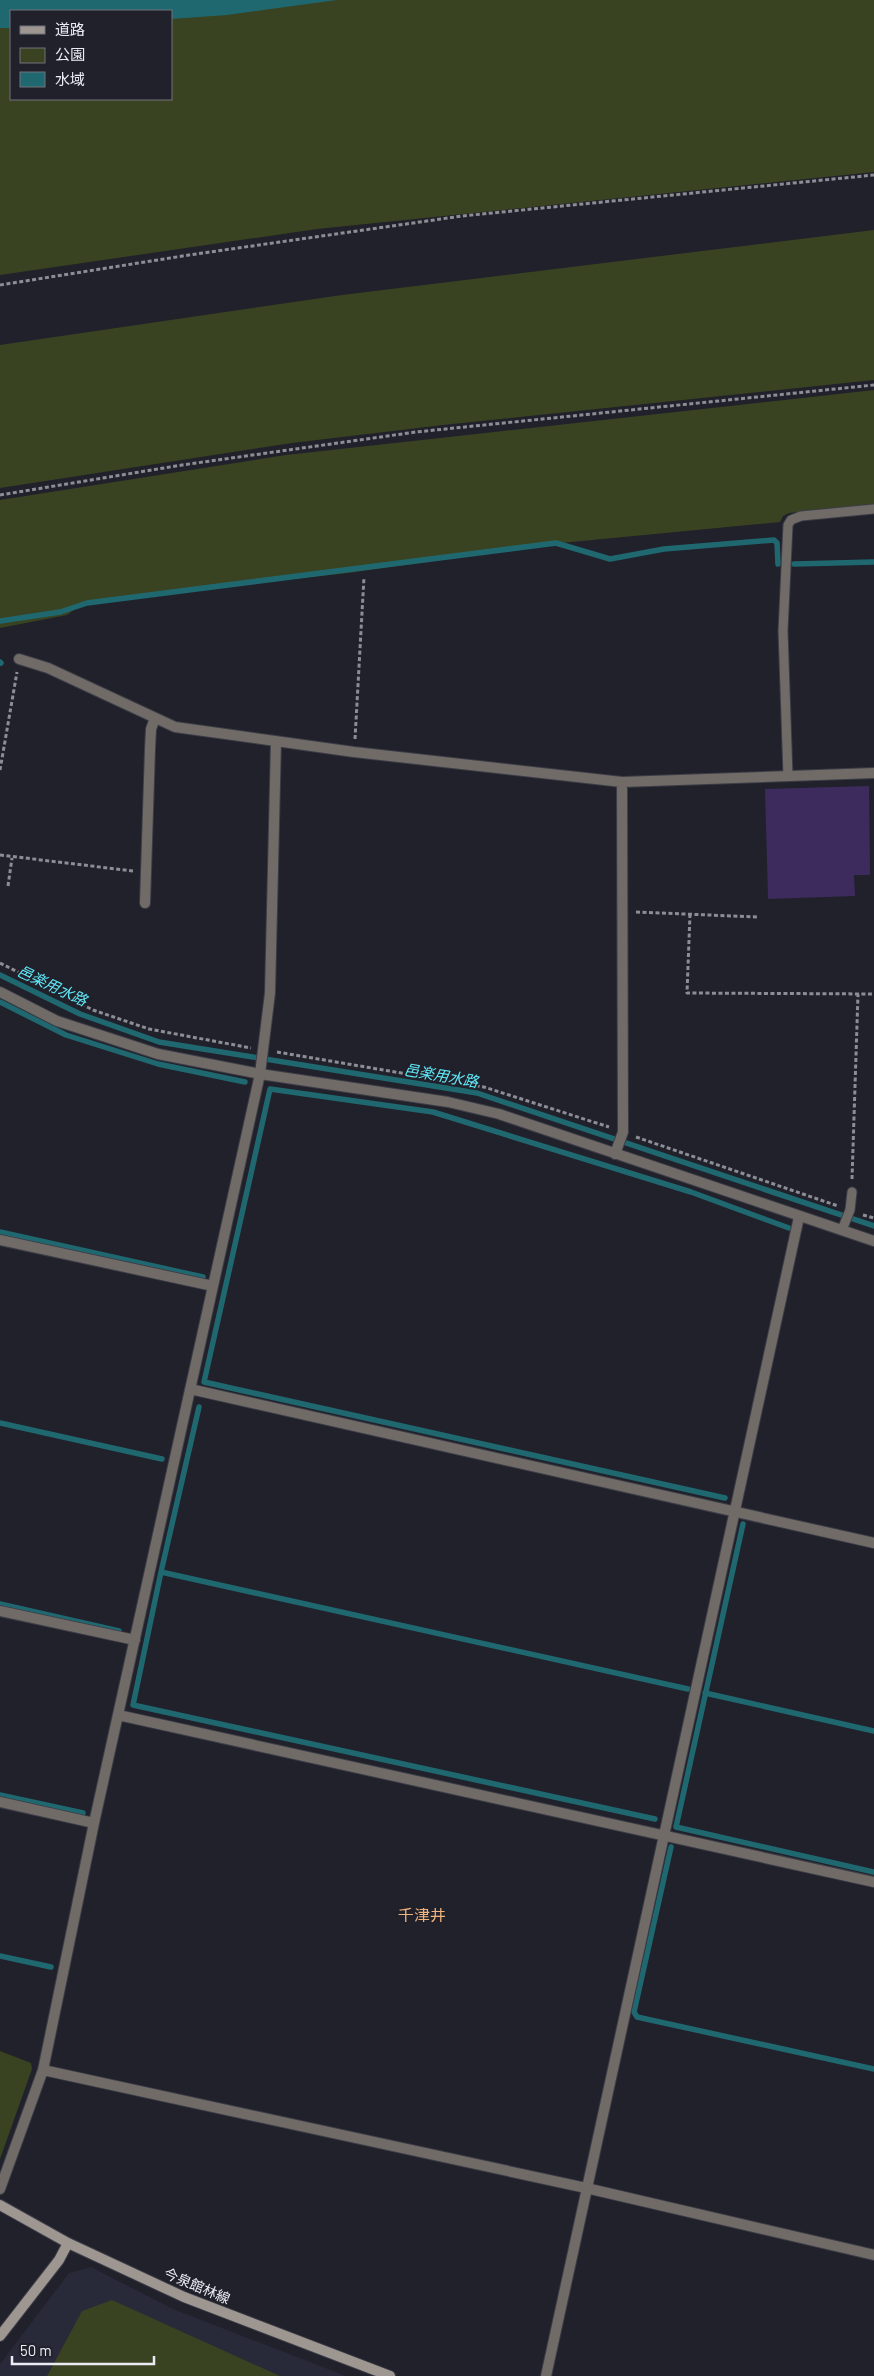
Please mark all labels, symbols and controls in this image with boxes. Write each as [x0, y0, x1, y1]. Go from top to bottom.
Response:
legend [10, 10, 172, 100]
text: 道路 [55, 20, 85, 38]
text: 公園 [55, 45, 85, 63]
text: 水域 [55, 70, 85, 88]
water label: 邑楽用水路 [15, 961, 92, 1010]
water label: 邑楽用水路 [403, 1060, 482, 1091]
district label: 千津井 [398, 1905, 446, 1924]
street label: 今泉館林線 [162, 2264, 233, 2307]
scale bar [12, 2334, 155, 2366]
text: 50 m [20, 2341, 52, 2359]

